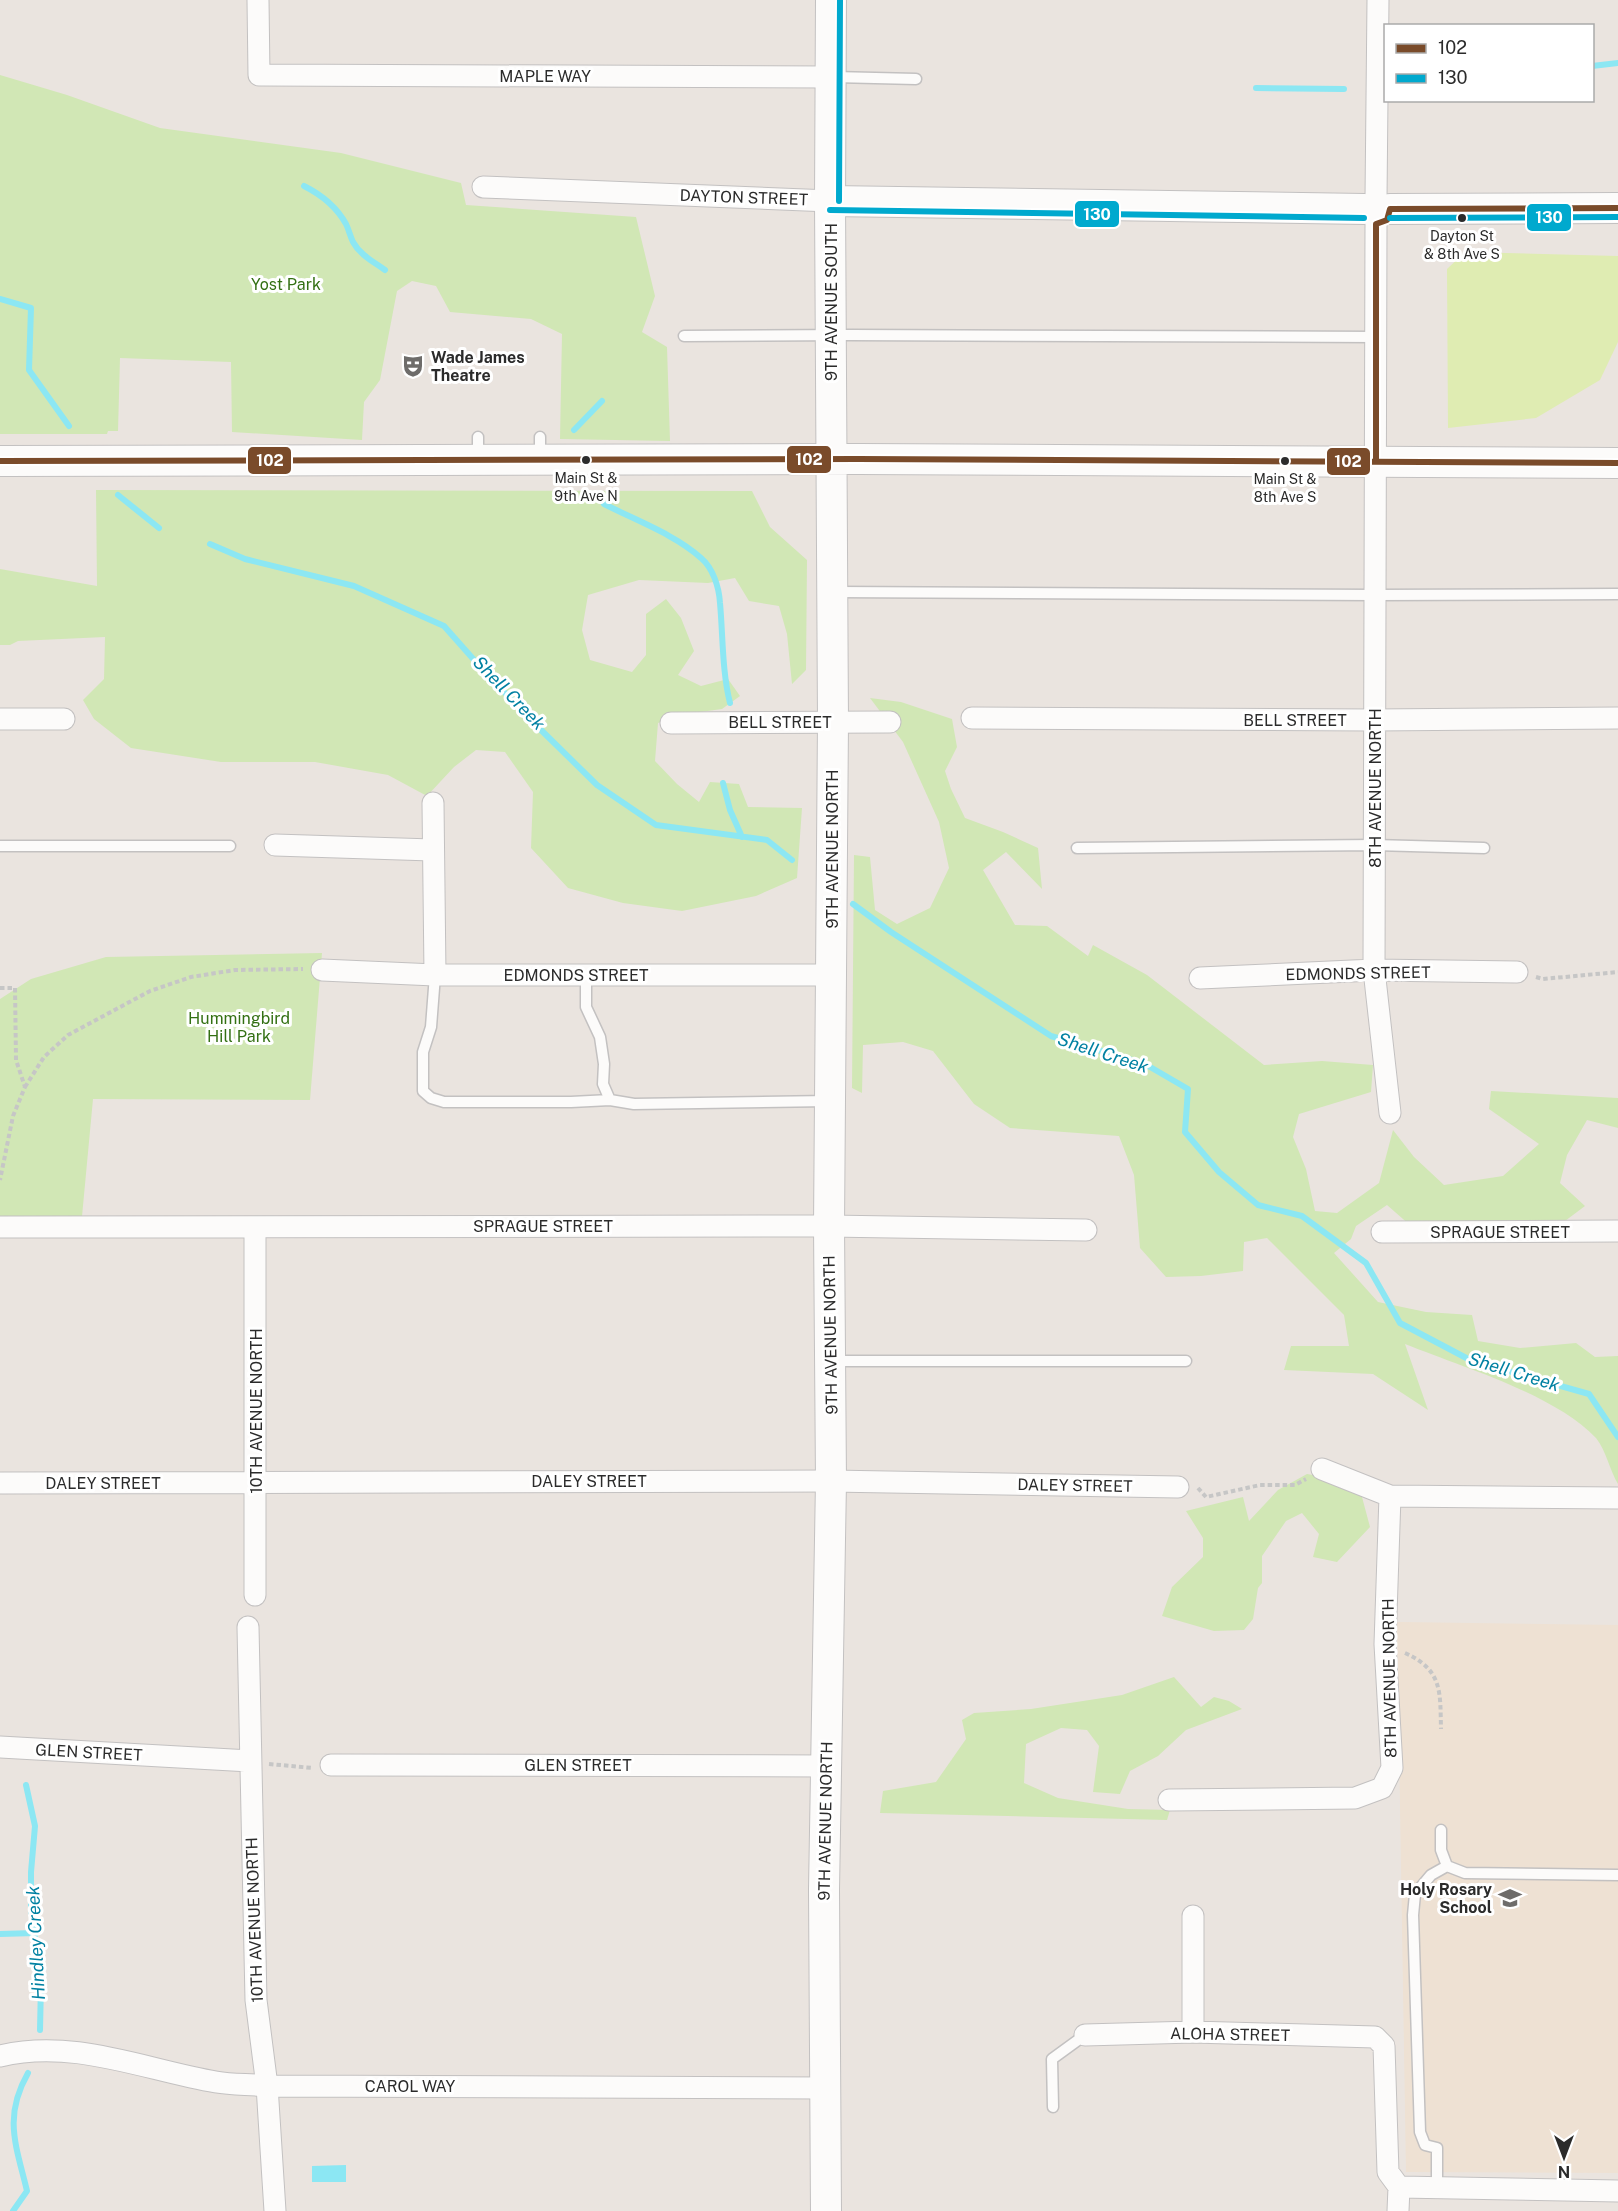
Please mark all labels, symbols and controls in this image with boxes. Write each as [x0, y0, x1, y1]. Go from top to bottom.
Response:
legend [1384, 24, 1594, 102]
text: 102 [1438, 37, 1467, 58]
street label: MAPLE WAY [499, 67, 591, 86]
text: 130 [1438, 67, 1468, 88]
street label: DAYTON STREET [679, 186, 809, 209]
line badge: 130 [1074, 200, 1120, 228]
line badge: 130 [1526, 203, 1572, 232]
text: 130 [1083, 205, 1111, 224]
text: 130 [1535, 208, 1563, 227]
marker: Dayton St & 8th Ave S [1456, 212, 1468, 224]
street label: 9TH AVENUE SOUTH [822, 223, 841, 381]
place label: Dayton St & 8th Ave S [1424, 228, 1500, 262]
park label: Yost Park [251, 275, 321, 294]
place label: Wade James Theatre [431, 348, 525, 385]
theatre icon: Wade James Theatre [400, 353, 426, 379]
line badge: 102 [786, 445, 832, 474]
line badge: 102 [247, 446, 292, 475]
line badge: 102 [1326, 447, 1371, 476]
text: 102 [795, 450, 823, 469]
text: 102 [256, 451, 284, 470]
text: 102 [1334, 452, 1362, 471]
marker: Main St & 9th Ave N [580, 454, 592, 466]
marker: Main St & 8th Ave S [1279, 455, 1291, 467]
place label: Main St & 9th Ave N [554, 470, 618, 504]
place label: Main St & 8th Ave S [1254, 471, 1317, 505]
water label: Shell Creek [469, 651, 550, 734]
street label: 8TH AVENUE NORTH [1366, 708, 1385, 868]
street label: BELL STREET [1243, 711, 1347, 730]
street label: BELL STREET [728, 713, 832, 732]
street label: 9TH AVENUE NORTH [823, 769, 842, 929]
street label: EDMONDS STREET [1285, 963, 1431, 984]
street label: EDMONDS STREET [503, 966, 649, 985]
park label: Hummingbird Hill Park [188, 1009, 290, 1046]
water label: Shell Creek [1055, 1028, 1152, 1077]
street label: SPRAGUE STREET [473, 1217, 613, 1236]
street label: SPRAGUE STREET [1430, 1223, 1570, 1242]
street label: 9TH AVENUE NORTH [820, 1255, 841, 1415]
street label: 10TH AVENUE NORTH [247, 1328, 266, 1494]
water label: Shell Creek [1466, 1348, 1563, 1395]
street label: DALEY STREET [531, 1472, 647, 1491]
street label: DALEY STREET [45, 1474, 161, 1493]
street label: DALEY STREET [1017, 1475, 1133, 1496]
street label: 8TH AVENUE NORTH [1379, 1598, 1400, 1758]
street label: GLEN STREET [35, 1740, 144, 1765]
street label: 9TH AVENUE NORTH [815, 1741, 836, 1901]
street label: GLEN STREET [524, 1756, 632, 1775]
street label: 10TH AVENUE NORTH [242, 1837, 267, 2003]
place label: Holy Rosary School [1400, 1880, 1492, 1917]
water label: Hindley Creek [22, 1885, 49, 2001]
school or university icon: Holy Rosary School [1497, 1885, 1523, 1911]
street label: ALOHA STREET [1170, 2024, 1291, 2045]
street label: CAROL WAY [365, 2077, 456, 2096]
north arrow [1534, 2127, 1594, 2187]
text: N [1558, 2162, 1570, 2181]

